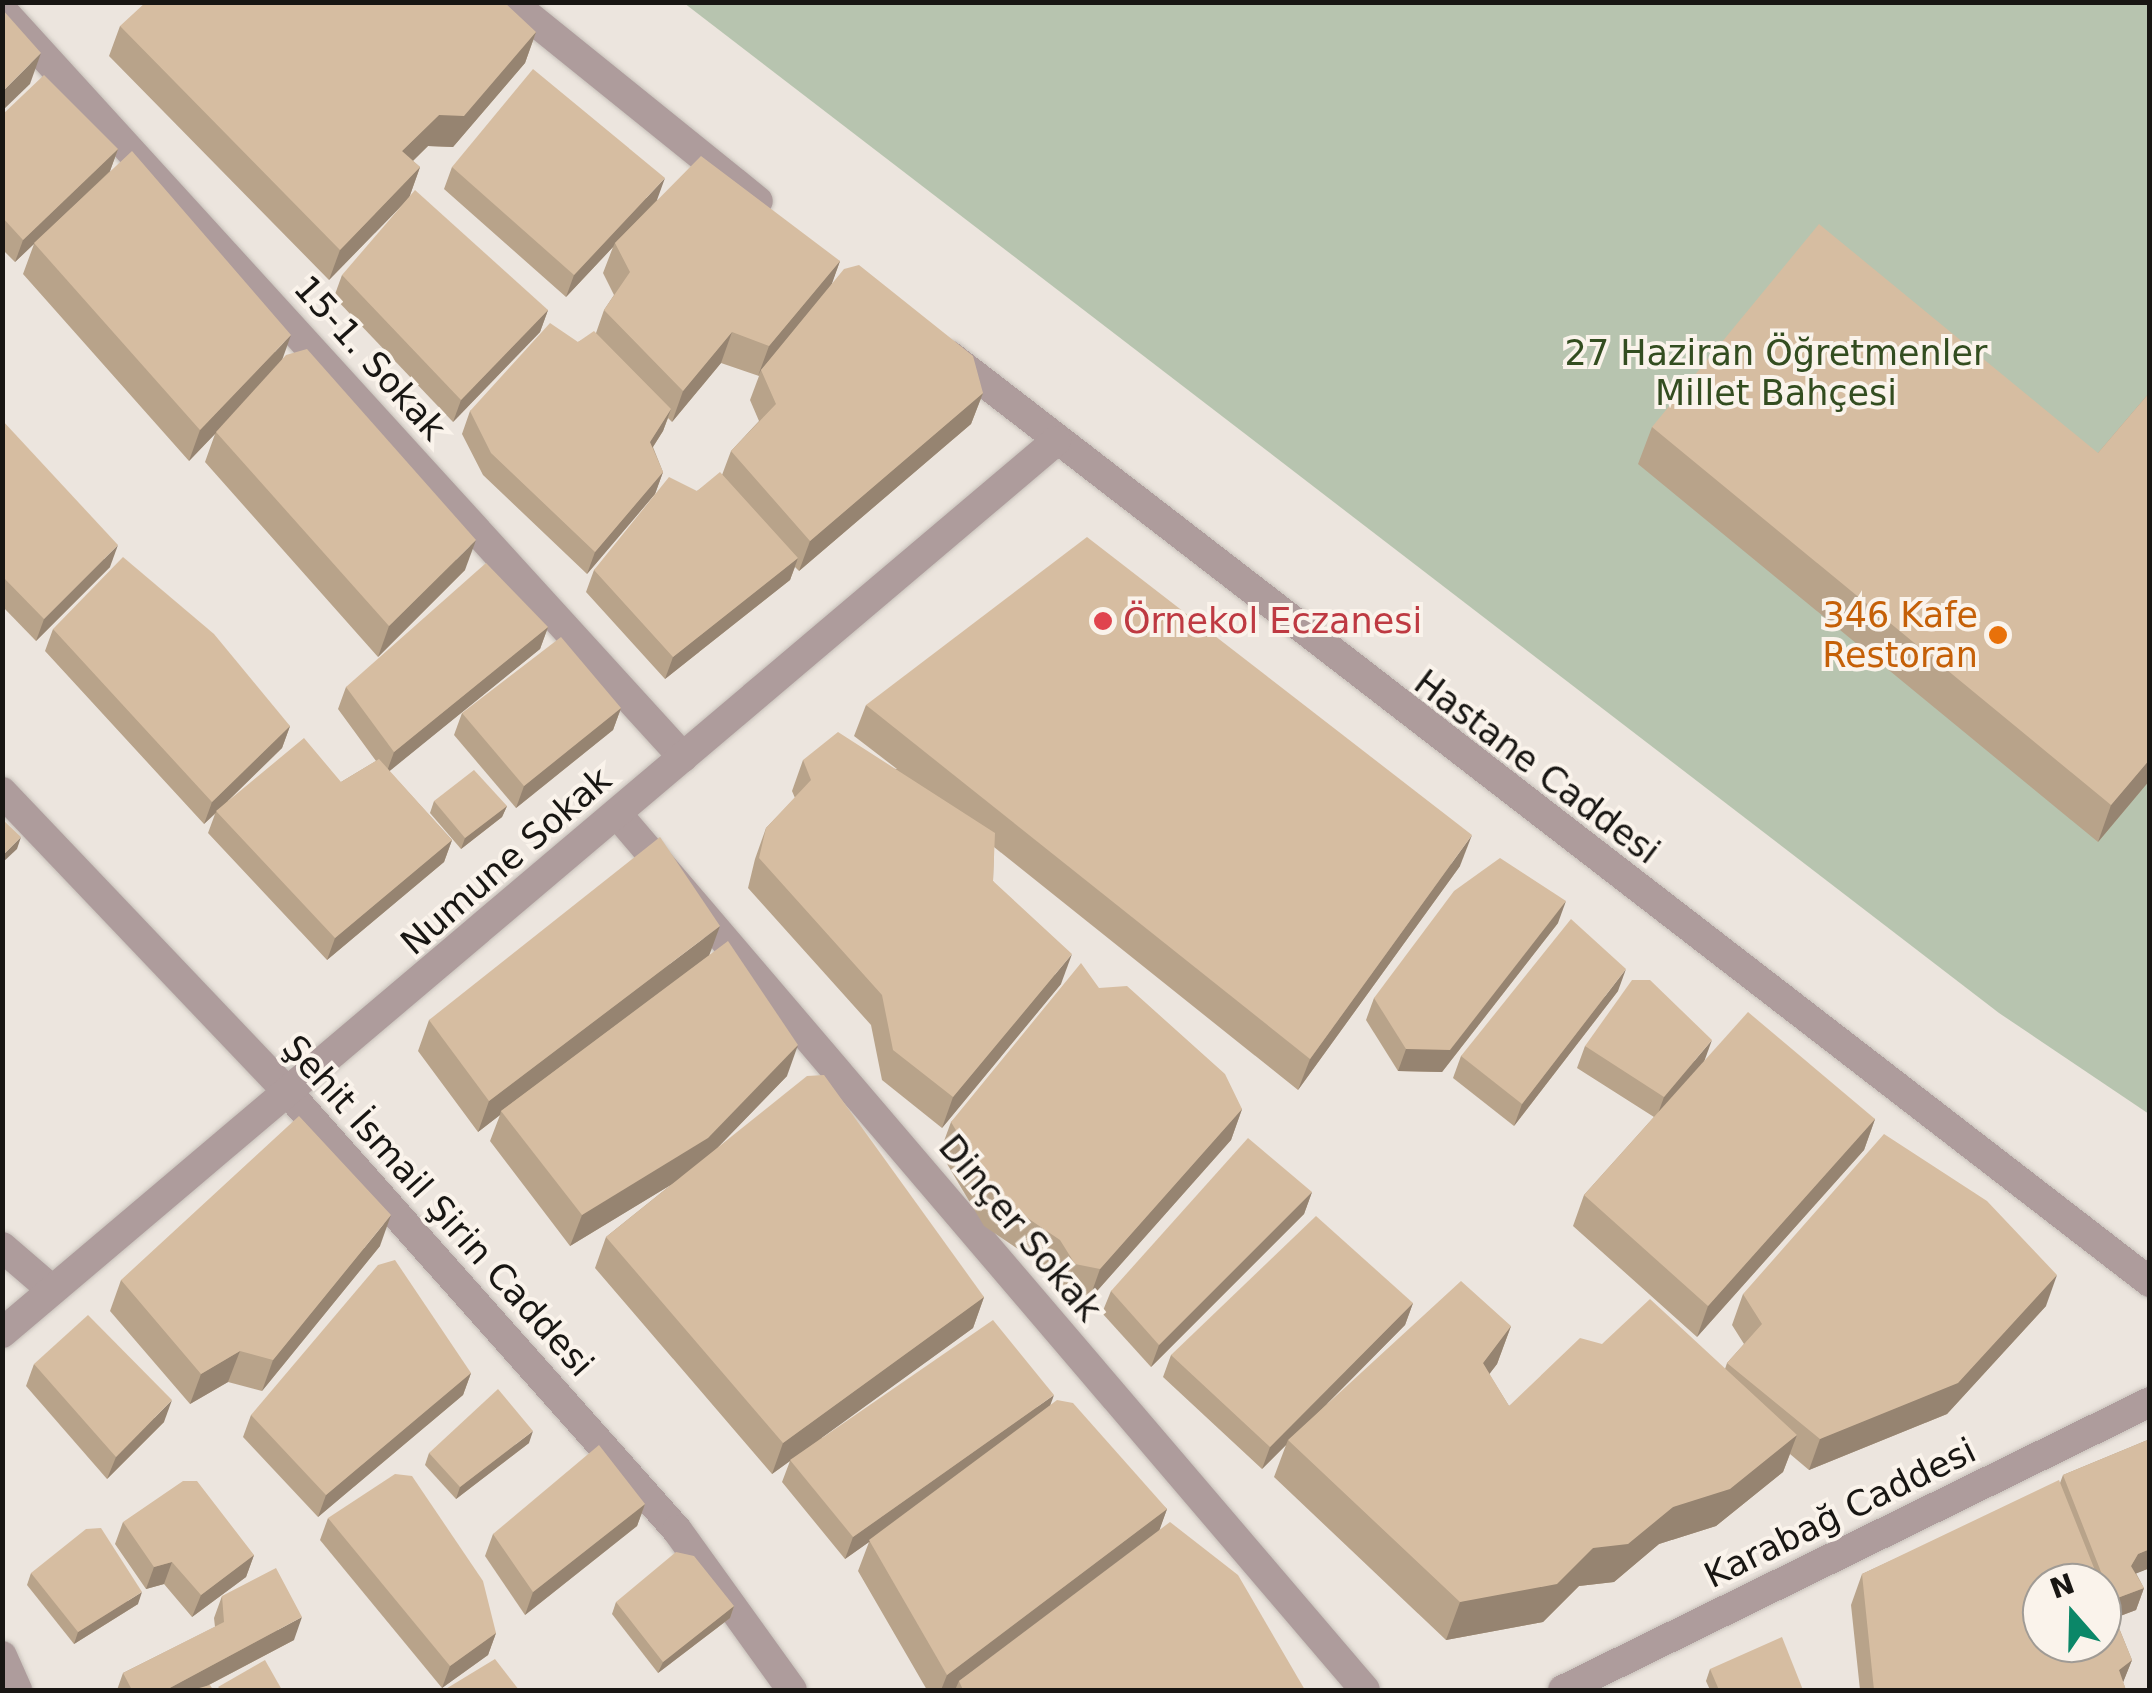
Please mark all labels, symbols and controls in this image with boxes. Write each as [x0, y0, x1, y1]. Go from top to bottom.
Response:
street label: 15-1. Sokak [285, 267, 455, 449]
park label: 27 Haziran Öğretmenler Millet Bahçesi [1565, 332, 1987, 414]
place label: 346 Kafe Restoran [1822, 594, 1978, 676]
place label: Örnekol Eczanesi [1123, 600, 1422, 642]
marker: Örnekol Eczanesi [1092, 610, 1114, 632]
marker: 346 Kafe Restoran [1987, 624, 2009, 646]
street label: Hastane Caddesi [1406, 661, 1668, 873]
street label: Numune Sokak [392, 758, 620, 964]
street label: Şehit İsmail Şirin Caddesi [274, 1027, 602, 1385]
street label: Dinçer Sokak [930, 1126, 1110, 1330]
street label: Karabağ Caddesi [1698, 1429, 1982, 1597]
north arrow [2022, 1563, 2122, 1663]
text: N [2046, 1567, 2079, 1606]

